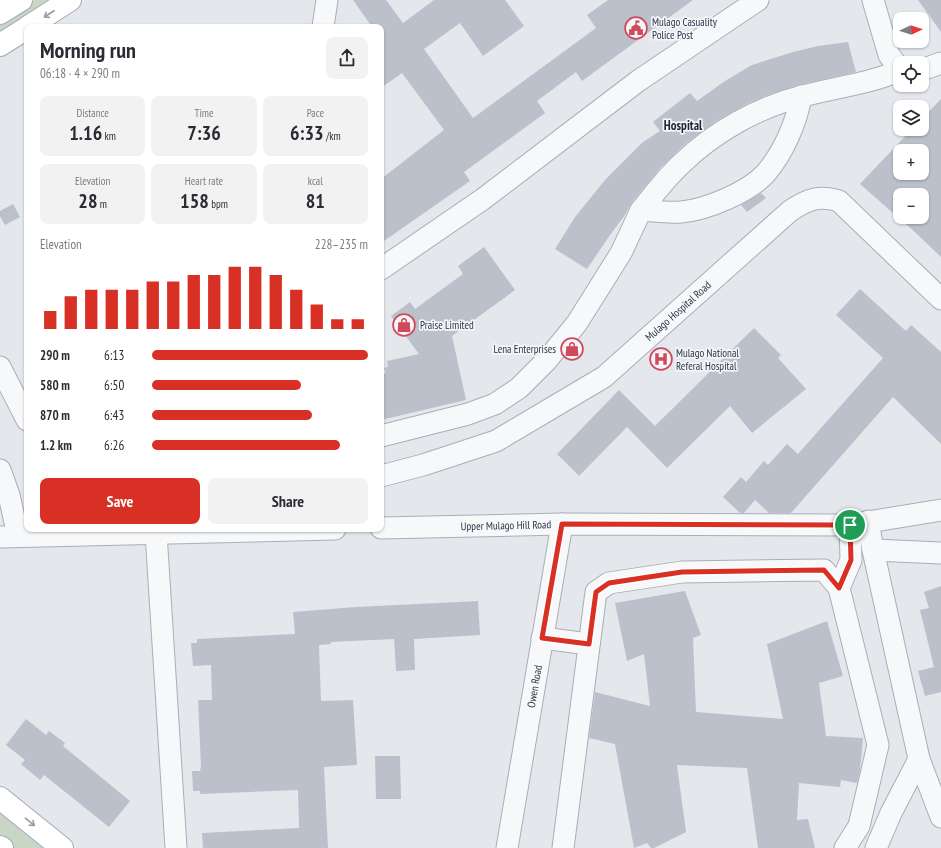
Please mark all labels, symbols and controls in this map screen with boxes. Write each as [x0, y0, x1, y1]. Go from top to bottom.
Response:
one-way arrow [43, 10, 55, 18]
north arrow [893, 12, 929, 48]
map controls [893, 12, 929, 224]
public building icon: Mulago Casuality Police Post [623, 15, 649, 41]
place label: Mulago Casuality Police Post [652, 15, 718, 42]
text: Morning run [40, 36, 136, 64]
button: share [326, 37, 368, 79]
button: locate [893, 56, 929, 92]
text: 06:18 · 4 × 290 m [40, 65, 120, 82]
button: layers [893, 100, 929, 136]
text: Distance [76, 106, 109, 120]
text: Time [194, 106, 214, 120]
text: Pace [307, 106, 324, 120]
district label: Hospital [664, 117, 703, 134]
text: 1.16 [69, 120, 102, 146]
text: 7:36 [187, 120, 221, 146]
text: 6:33 [290, 120, 324, 146]
text: km [102, 129, 116, 143]
text: /km [324, 129, 341, 143]
button: + [893, 144, 929, 180]
text: Elevation [75, 174, 110, 188]
text: Heart rate [185, 174, 223, 188]
text: kcal [308, 174, 323, 188]
text: 28 [78, 188, 97, 214]
text: 158 [180, 188, 209, 214]
text: 81 [306, 188, 325, 214]
button: − [893, 188, 929, 224]
text: m [97, 197, 107, 211]
text: bpm [209, 197, 228, 211]
text: Elevation [40, 236, 82, 253]
text: 228–235 m [315, 236, 368, 253]
street label: Mulago Hospital Road [642, 278, 714, 344]
shop icon: Praise Limited [391, 312, 417, 338]
place label: Praise Limited [420, 318, 474, 332]
shop icon: Lena Enterprises [559, 336, 585, 362]
place label: Lena Enterprises [494, 342, 556, 356]
hospital icon: Mulago National Referal Hospital [648, 346, 674, 372]
place label: Mulago National Referal Hospital [676, 346, 739, 373]
text: 290 m [40, 347, 70, 364]
text: 6:13 [104, 347, 124, 364]
text: 580 m [40, 377, 70, 394]
text: 6:50 [104, 377, 124, 394]
text: 870 m [40, 407, 70, 424]
text: 6:43 [104, 407, 124, 424]
text: 1.2 km [40, 437, 72, 454]
text: 6:26 [104, 437, 124, 454]
button: Save [40, 478, 200, 524]
button: Share [208, 478, 368, 524]
pin [833, 508, 867, 542]
icon: arrive [839, 514, 861, 536]
street label: Upper Mulago Hill Road [461, 517, 552, 533]
street label: Owen Road [524, 664, 545, 709]
one-way arrow [25, 818, 36, 827]

